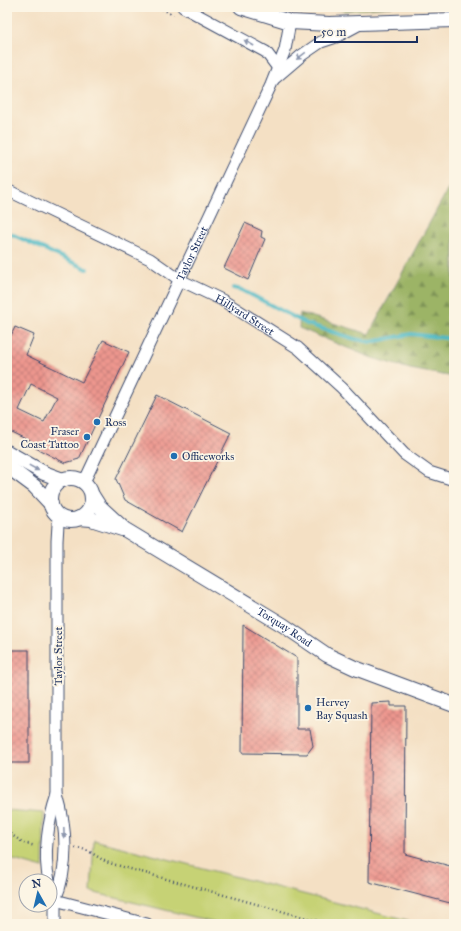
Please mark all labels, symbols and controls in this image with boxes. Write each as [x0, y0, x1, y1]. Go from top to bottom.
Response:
scale bar [315, 18, 417, 44]
text: 50 m [321, 25, 346, 39]
one-way arrow [243, 39, 255, 46]
one-way arrow [296, 51, 307, 60]
street label: Taylor Street [173, 224, 210, 283]
street label: Hillyard Street [213, 291, 277, 338]
place label: Ross [105, 416, 126, 429]
marker: Ross [92, 417, 102, 427]
place label: Fraser Coast Tattoo [20, 425, 80, 451]
marker: Fraser Coast Tattoo [82, 432, 92, 442]
place label: Officeworks [182, 450, 234, 463]
marker: Officeworks [169, 451, 179, 461]
one-way arrow [28, 464, 40, 471]
street label: Torquay Road [255, 604, 315, 650]
street label: Taylor Street [52, 626, 65, 685]
place label: Hervey Bay Squash [316, 696, 368, 723]
marker: Hervey Bay Squash [303, 703, 313, 713]
one-way arrow [61, 827, 67, 840]
north arrow [18, 873, 58, 913]
text: N [31, 876, 43, 891]

